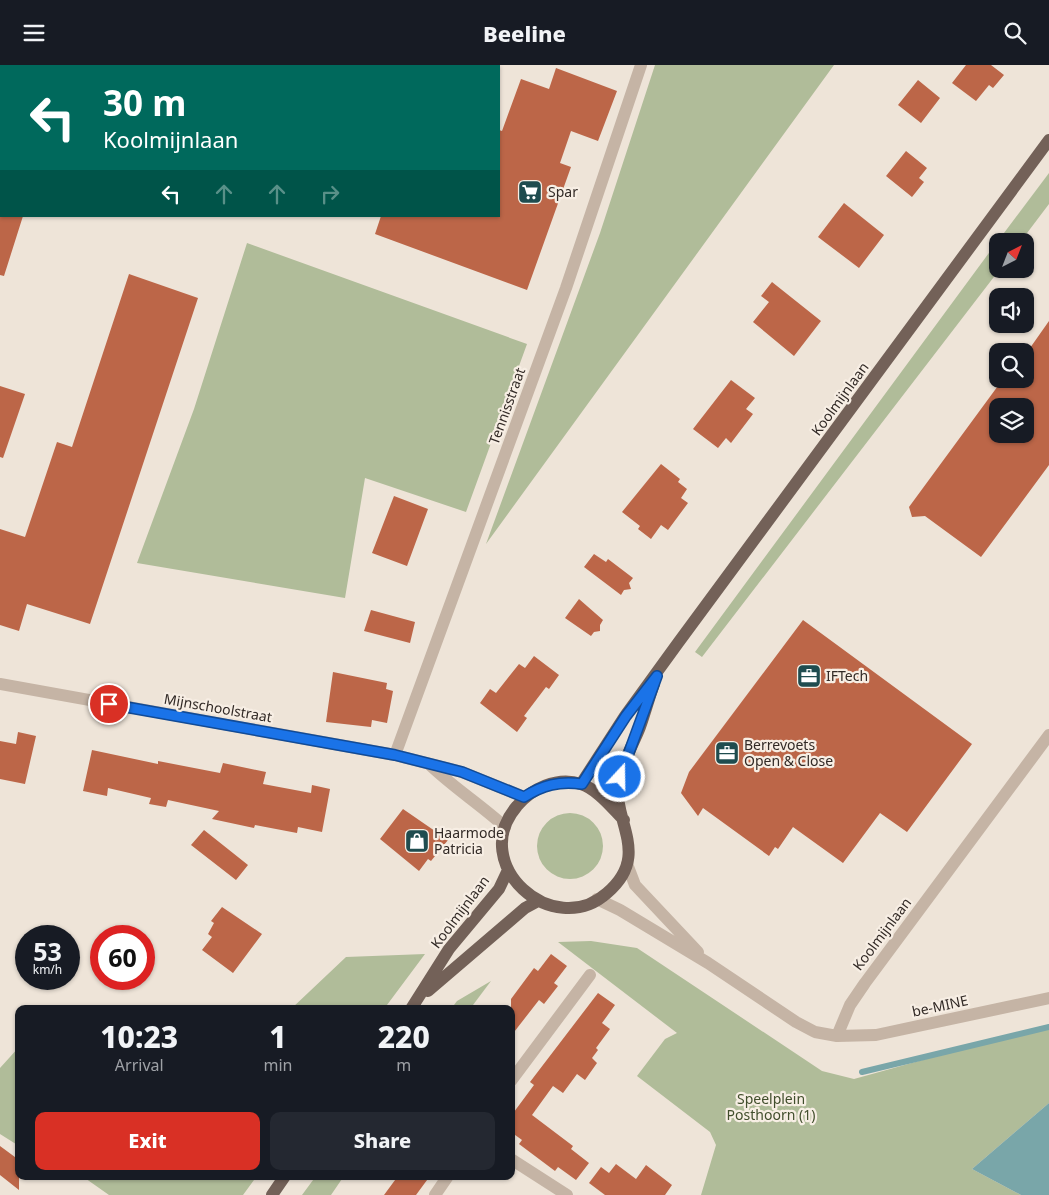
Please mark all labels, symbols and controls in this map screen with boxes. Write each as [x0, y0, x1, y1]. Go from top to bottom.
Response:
text: Beeline [483, 18, 566, 48]
icon: menu [20, 19, 48, 47]
icon: search [1001, 19, 1029, 47]
text: 30 m [103, 79, 186, 126]
icon: left [20, 85, 85, 150]
text: Koolmijnlaan [103, 124, 238, 154]
supermarket icon: Spar [517, 179, 543, 205]
icon: left [157, 180, 185, 208]
icon: ahead [210, 180, 238, 208]
icon: ahead [263, 180, 291, 208]
icon: right [316, 180, 344, 208]
place label: Spar [548, 182, 578, 201]
north arrow [989, 233, 1034, 277]
map controls [989, 233, 1034, 443]
button: sound [989, 288, 1034, 333]
button: search [989, 343, 1034, 388]
street label: Koolmijnlaan [807, 358, 873, 439]
street label: Tennisstraat [484, 365, 529, 447]
button: layers [989, 398, 1034, 443]
office icon: IFTech [796, 663, 822, 689]
place label: IFTech [826, 666, 868, 685]
pin [88, 683, 130, 725]
street label: Mijnschoolstraat [163, 689, 274, 726]
icon: arrive [95, 690, 123, 718]
place label: Berrevoets Open & Close [744, 735, 833, 770]
office icon: Berrevoets Open & Close [714, 740, 740, 766]
position arrow [593, 750, 645, 802]
place label: Haarmode Patricia [434, 823, 504, 858]
shop icon: Haarmode Patricia [404, 828, 430, 854]
street label: Koolmijnlaan [426, 872, 493, 952]
street label: Koolmijnlaan [848, 894, 915, 974]
speed limit sign: 60 [90, 925, 155, 990]
text: 53 [33, 934, 62, 968]
text: km/h [33, 961, 62, 978]
street label: be-MINE [910, 990, 970, 1021]
text: 10:23 [100, 1016, 178, 1057]
text: 1 [269, 1016, 287, 1057]
text: 220 [378, 1016, 430, 1057]
text: Arrival [115, 1054, 164, 1076]
text: min [263, 1054, 292, 1076]
text: m [396, 1054, 411, 1076]
park label: Speelplein Posthoorn (1) [727, 1089, 815, 1124]
button: Exit [35, 1112, 260, 1170]
button: Share [270, 1112, 495, 1170]

